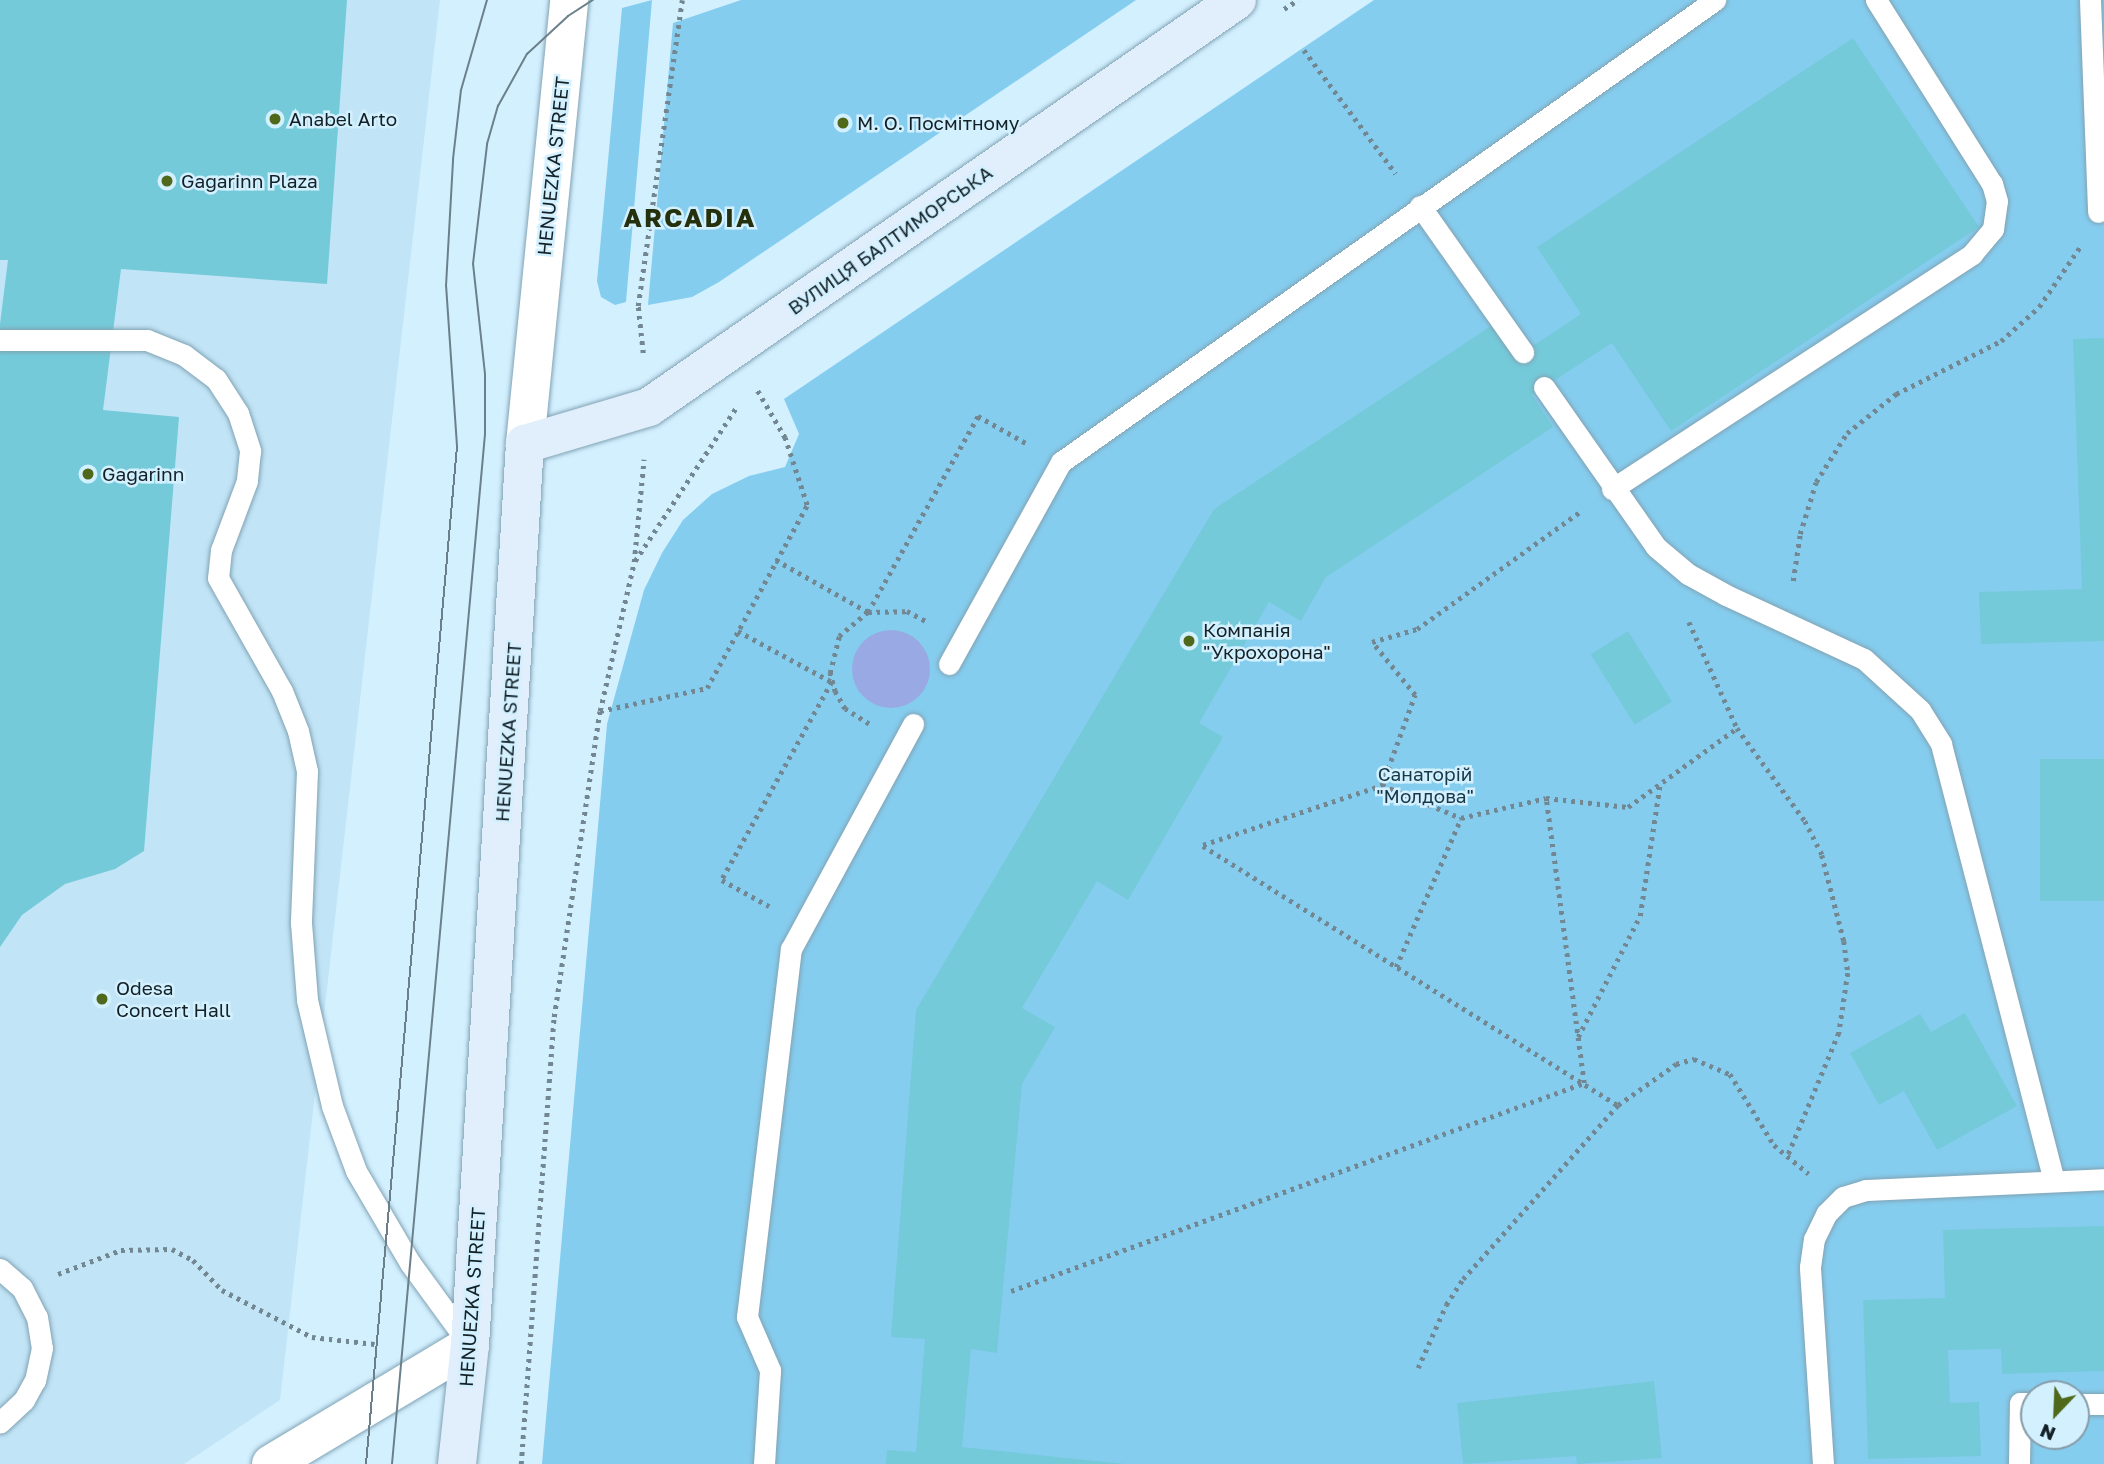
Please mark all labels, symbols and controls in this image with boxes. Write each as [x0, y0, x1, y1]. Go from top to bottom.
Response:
street label: HENUEZKA STREET [532, 75, 574, 257]
place label: Anabel Arto [289, 108, 397, 130]
marker: Anabel Arto [267, 111, 283, 127]
place label: М. О. Посмітному [857, 112, 1019, 134]
marker: М. О. Посмітному [835, 115, 851, 131]
street label: ВУЛИЦЯ БАЛТИМОРСЬКА [784, 161, 996, 319]
place label: Gagarinn Plaza [181, 170, 318, 192]
marker: Gagarinn Plaza [159, 173, 175, 189]
district label: ARCADIA [624, 202, 756, 234]
place label: Gagarinn [102, 463, 184, 485]
marker: Gagarinn [80, 466, 96, 482]
place label: Компанія "Укрохорона" [1203, 619, 1331, 663]
marker: Компанія "Укрохорона" [1181, 633, 1197, 649]
street label: HENUEZKA STREET [490, 641, 526, 823]
park label: Санаторій "Молдова" [1376, 763, 1474, 807]
place label: Odesa Concert Hall [116, 977, 231, 1021]
marker: Odesa Concert Hall [94, 991, 110, 1007]
street label: HENUEZKA STREET [454, 1206, 490, 1388]
north arrow [2020, 1380, 2090, 1450]
text: N [2036, 1420, 2059, 1446]

